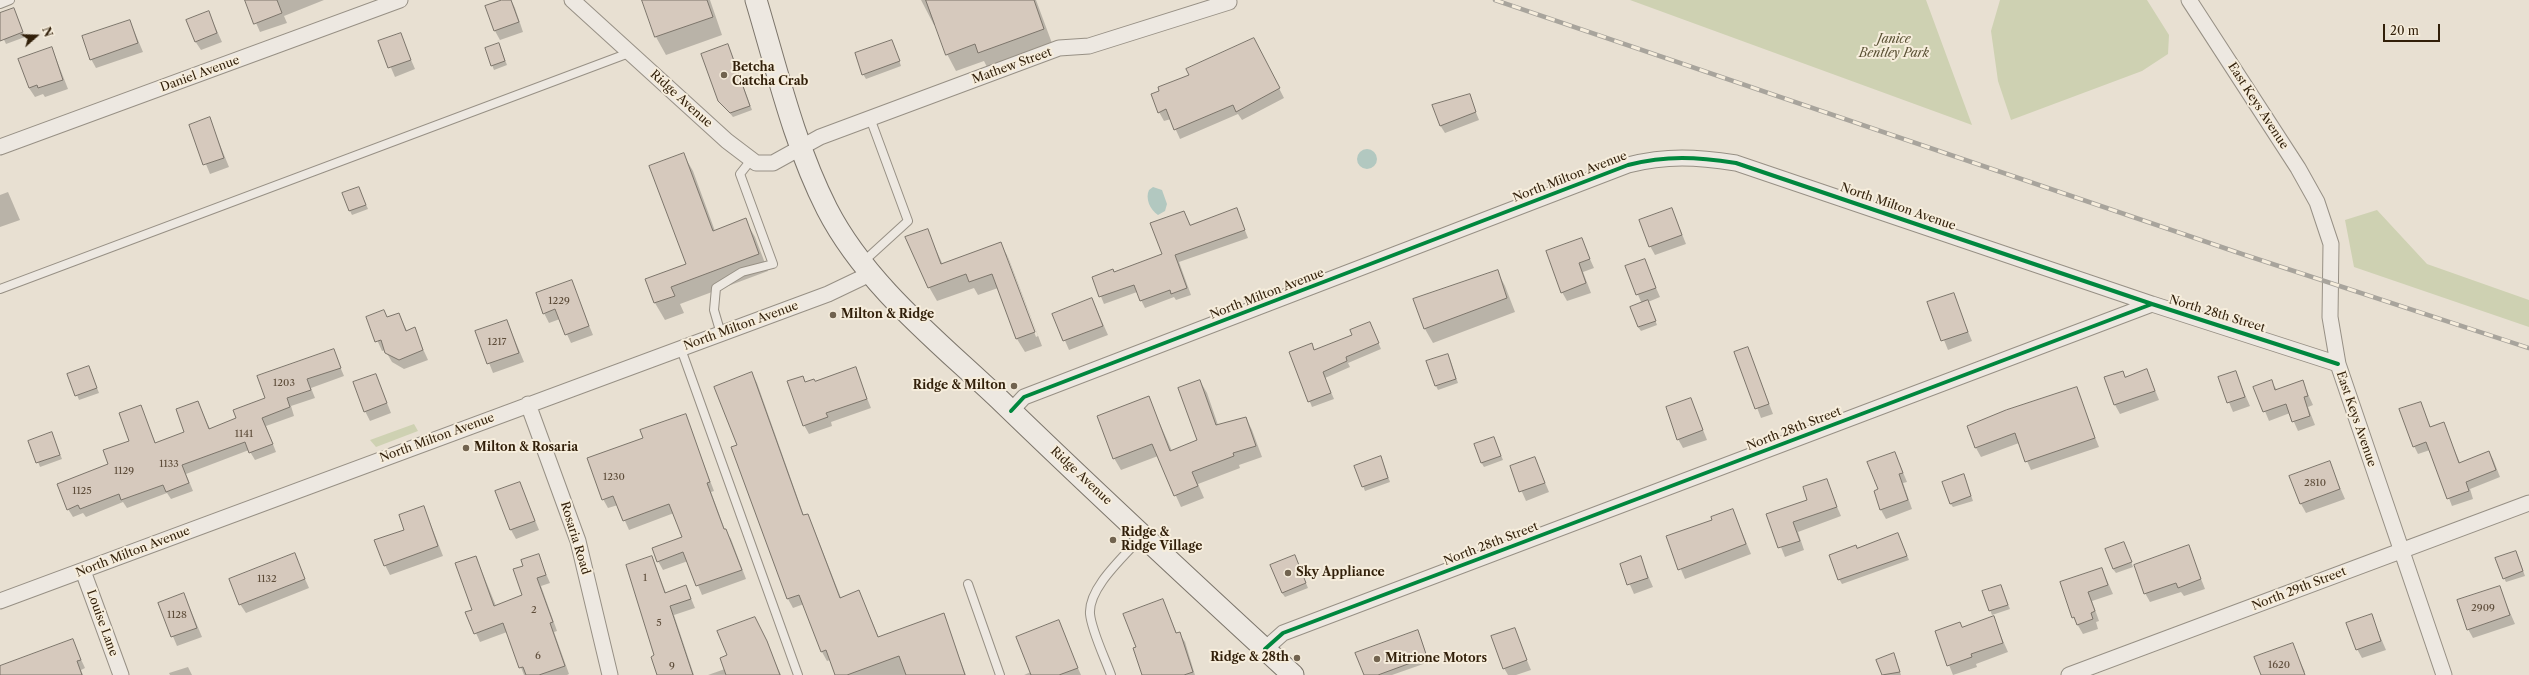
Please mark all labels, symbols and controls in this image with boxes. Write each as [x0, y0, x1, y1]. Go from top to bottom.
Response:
north arrow [16, 16, 56, 56]
scale bar [2385, 16, 2442, 42]
text: 20 m [2390, 23, 2419, 38]
text: N [39, 25, 55, 39]
park label: Janice Bentley Park [1859, 33, 1929, 61]
street label: Mathew Street [970, 45, 1054, 87]
street label: Daniel Avenue [158, 53, 242, 95]
street label: East Keys Avenue [2225, 60, 2291, 152]
place label: Betcha Catcha Crab [732, 61, 808, 89]
street label: Ridge Avenue [647, 67, 715, 131]
marker: Betcha Catcha Crab [719, 70, 729, 80]
street label: North Milton Avenue [1511, 149, 1629, 205]
street label: North Milton Avenue [1838, 180, 1958, 234]
street label: North Milton Avenue [1208, 266, 1326, 322]
street label: North 28th Street [2167, 293, 2267, 335]
house number: 1229 [548, 295, 570, 307]
street label: North Milton Avenue [682, 298, 800, 354]
place label: Milton & Ridge [841, 308, 934, 322]
marker: Milton & Ridge [828, 310, 838, 320]
house number: 1217 [487, 336, 507, 348]
street label: East Keys Avenue [2333, 369, 2379, 469]
house number: 1203 [273, 377, 295, 389]
place label: Ridge & Milton [913, 379, 1006, 393]
marker: Ridge & Milton [1009, 381, 1019, 391]
street label: North 28th Street [1745, 404, 1843, 454]
street label: North Milton Avenue [378, 410, 496, 466]
house number: 1141 [235, 428, 253, 440]
place label: Milton & Rosaria [474, 441, 578, 455]
marker: Milton & Rosaria [461, 443, 471, 453]
street label: Ridge Avenue [1047, 444, 1115, 508]
house number: 1133 [159, 458, 179, 470]
house number: 1129 [114, 465, 134, 477]
house number: 1230 [603, 471, 625, 483]
house number: 2810 [2304, 477, 2326, 489]
house number: 1125 [72, 485, 92, 497]
street label: Rosaria Road [557, 500, 593, 576]
street label: North 28th Street [1442, 519, 1540, 569]
street label: North Milton Avenue [74, 524, 192, 580]
place label: Ridge & Ridge Village [1121, 526, 1202, 554]
marker: Ridge & Ridge Village [1108, 535, 1118, 545]
street label: North 29th Street [2250, 564, 2348, 614]
place label: Sky Appliance [1296, 566, 1385, 580]
marker: Sky Appliance [1283, 568, 1293, 578]
house number: 1 [643, 572, 647, 584]
house number: 1132 [257, 573, 277, 585]
street label: Louise Lane [83, 588, 121, 658]
house number: 2909 [2471, 602, 2495, 614]
house number: 2 [531, 604, 537, 616]
house number: 1128 [167, 609, 187, 621]
house number: 5 [656, 617, 662, 629]
house number: 6 [535, 650, 541, 662]
place label: Ridge & 28th [1210, 651, 1289, 665]
place label: Mitrione Motors [1385, 652, 1487, 666]
marker: Ridge & 28th [1292, 653, 1302, 663]
marker: Mitrione Motors [1372, 654, 1382, 664]
house number: 1620 [2268, 659, 2290, 671]
house number: 9 [669, 660, 675, 672]

